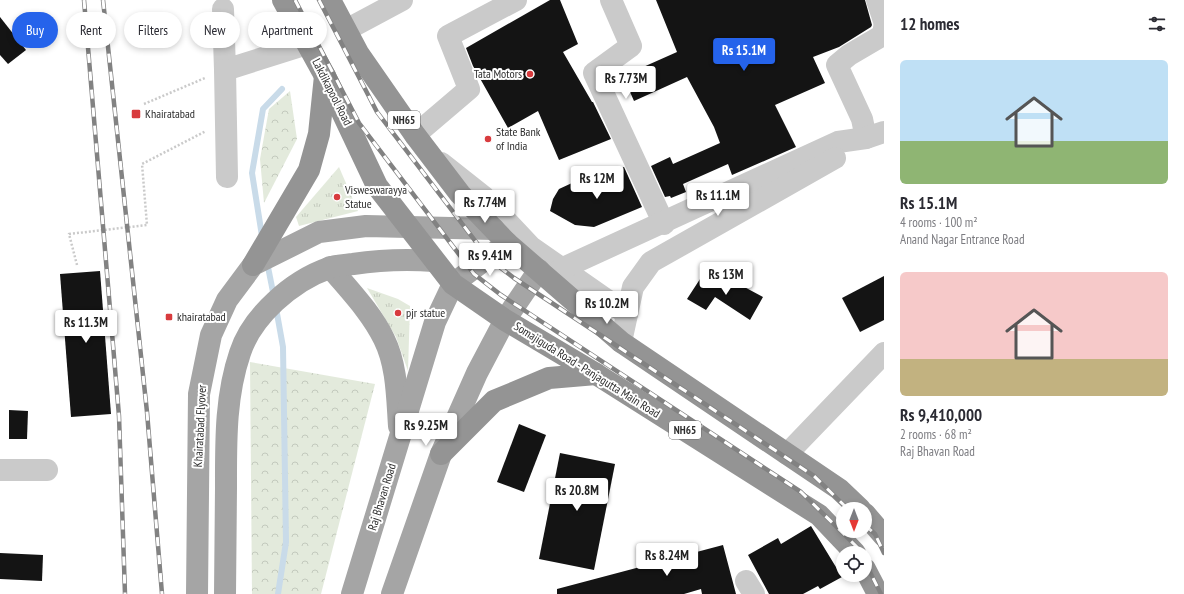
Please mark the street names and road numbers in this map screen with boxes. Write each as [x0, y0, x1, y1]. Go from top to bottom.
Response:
street label: Lakdikapool Road [309, 56, 356, 128]
road number: NH65 [388, 111, 420, 129]
street label: Somajiguda Road - Panjagutta Main Road [511, 318, 663, 421]
street label: Khairatabad Flyover [190, 384, 209, 468]
road number: NH65 [669, 421, 701, 439]
street label: Raj Bhavan Road [364, 462, 399, 532]

